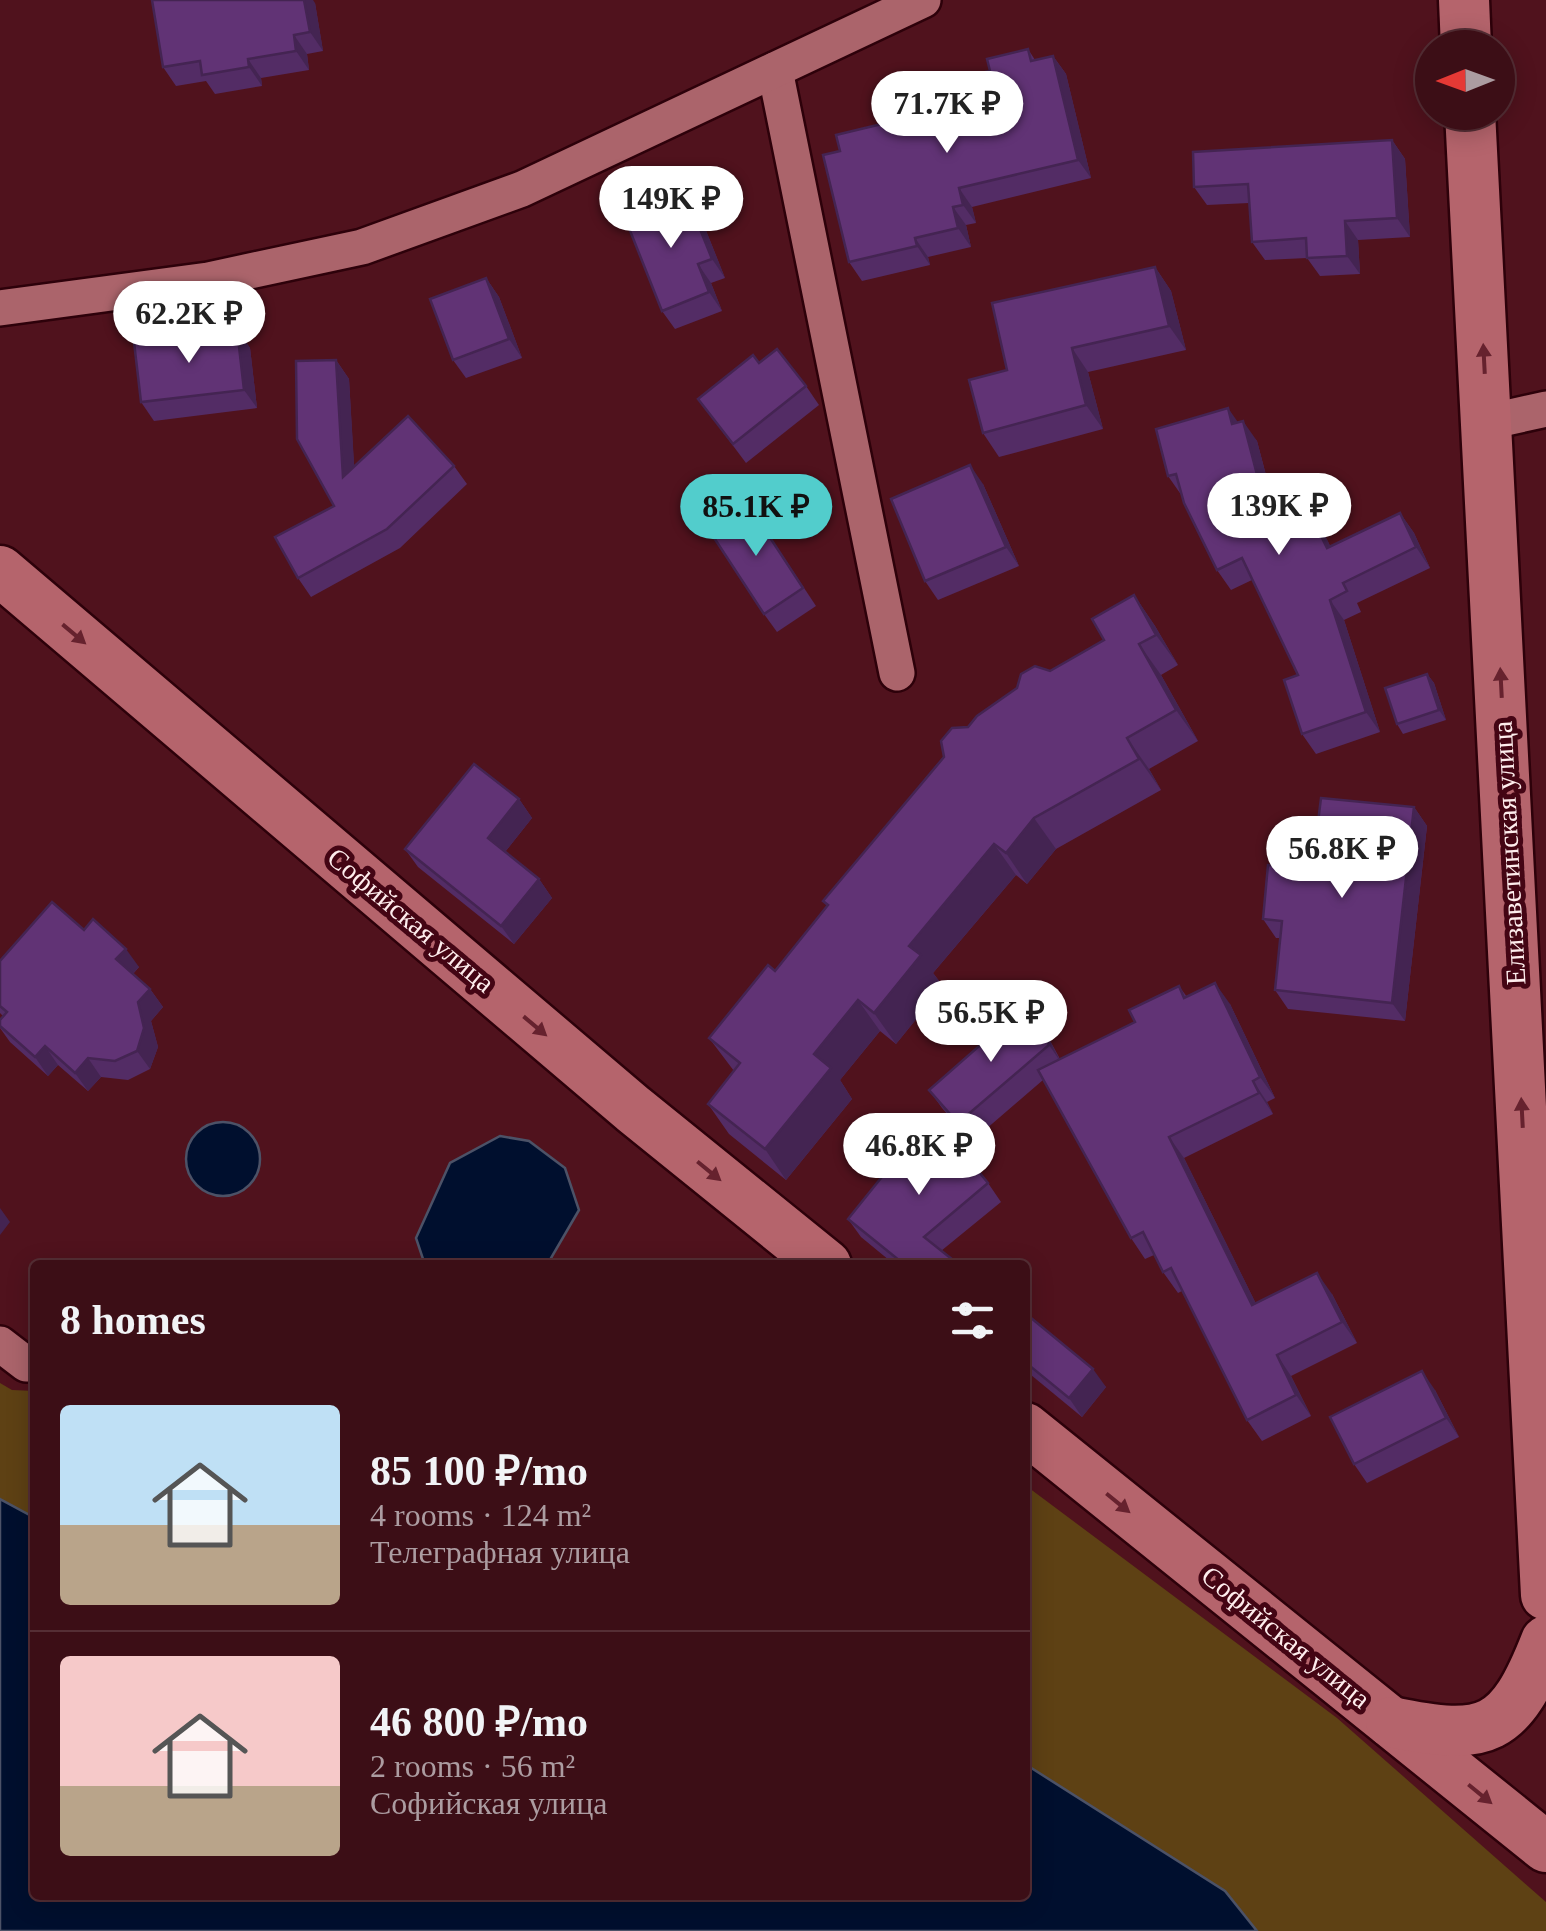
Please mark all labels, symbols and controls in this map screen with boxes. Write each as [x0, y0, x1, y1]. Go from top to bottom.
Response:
north arrow [1415, 30, 1515, 130]
map controls [1415, 30, 1515, 130]
pin: 71.7K ₽ [855, 71, 1039, 156]
text: 71.7K ₽ [893, 85, 1001, 121]
pin: 149K ₽ [590, 166, 752, 251]
text: 149K ₽ [621, 180, 721, 216]
pin: 62.2K ₽ [97, 281, 281, 366]
text: 62.2K ₽ [135, 295, 243, 331]
one-way arrow [1476, 342, 1492, 374]
pin: 139K ₽ [1198, 473, 1360, 558]
pin: 85.1K ₽ [664, 474, 848, 559]
text: 139K ₽ [1229, 487, 1329, 523]
text: 85.1K ₽ [702, 488, 810, 524]
one-way arrow [62, 623, 87, 644]
one-way arrow [1493, 667, 1509, 699]
street label: Елизаветинская улица [1487, 720, 1531, 986]
pin: 56.8K ₽ [1250, 816, 1434, 901]
text: 56.8K ₽ [1288, 830, 1396, 866]
street label: Софийская улица [321, 841, 501, 999]
pin: 56.5K ₽ [899, 980, 1083, 1065]
text: 56.5K ₽ [937, 994, 1045, 1030]
one-way arrow [523, 1015, 548, 1036]
one-way arrow [1514, 1096, 1530, 1128]
pin: 46.8K ₽ [827, 1113, 1011, 1198]
text: 46.8K ₽ [865, 1127, 973, 1163]
one-way arrow [697, 1160, 722, 1181]
icon: filters [945, 1293, 1000, 1348]
text: 8 homes [60, 1297, 206, 1343]
icon: home [140, 1445, 260, 1565]
text: 85 100 ₽/mo [370, 1448, 588, 1494]
one-way arrow [1106, 1492, 1131, 1513]
text: 4 rooms · 124 m² [370, 1497, 591, 1533]
text: Телеграфная улица [370, 1534, 630, 1570]
street label: Софийская улица [1195, 1560, 1377, 1715]
icon: home [140, 1696, 260, 1816]
text: 46 800 ₽/mo [370, 1699, 588, 1745]
text: 2 rooms · 56 m² [370, 1748, 575, 1784]
one-way arrow [1468, 1783, 1493, 1804]
text: Софийская улица [370, 1785, 608, 1821]

